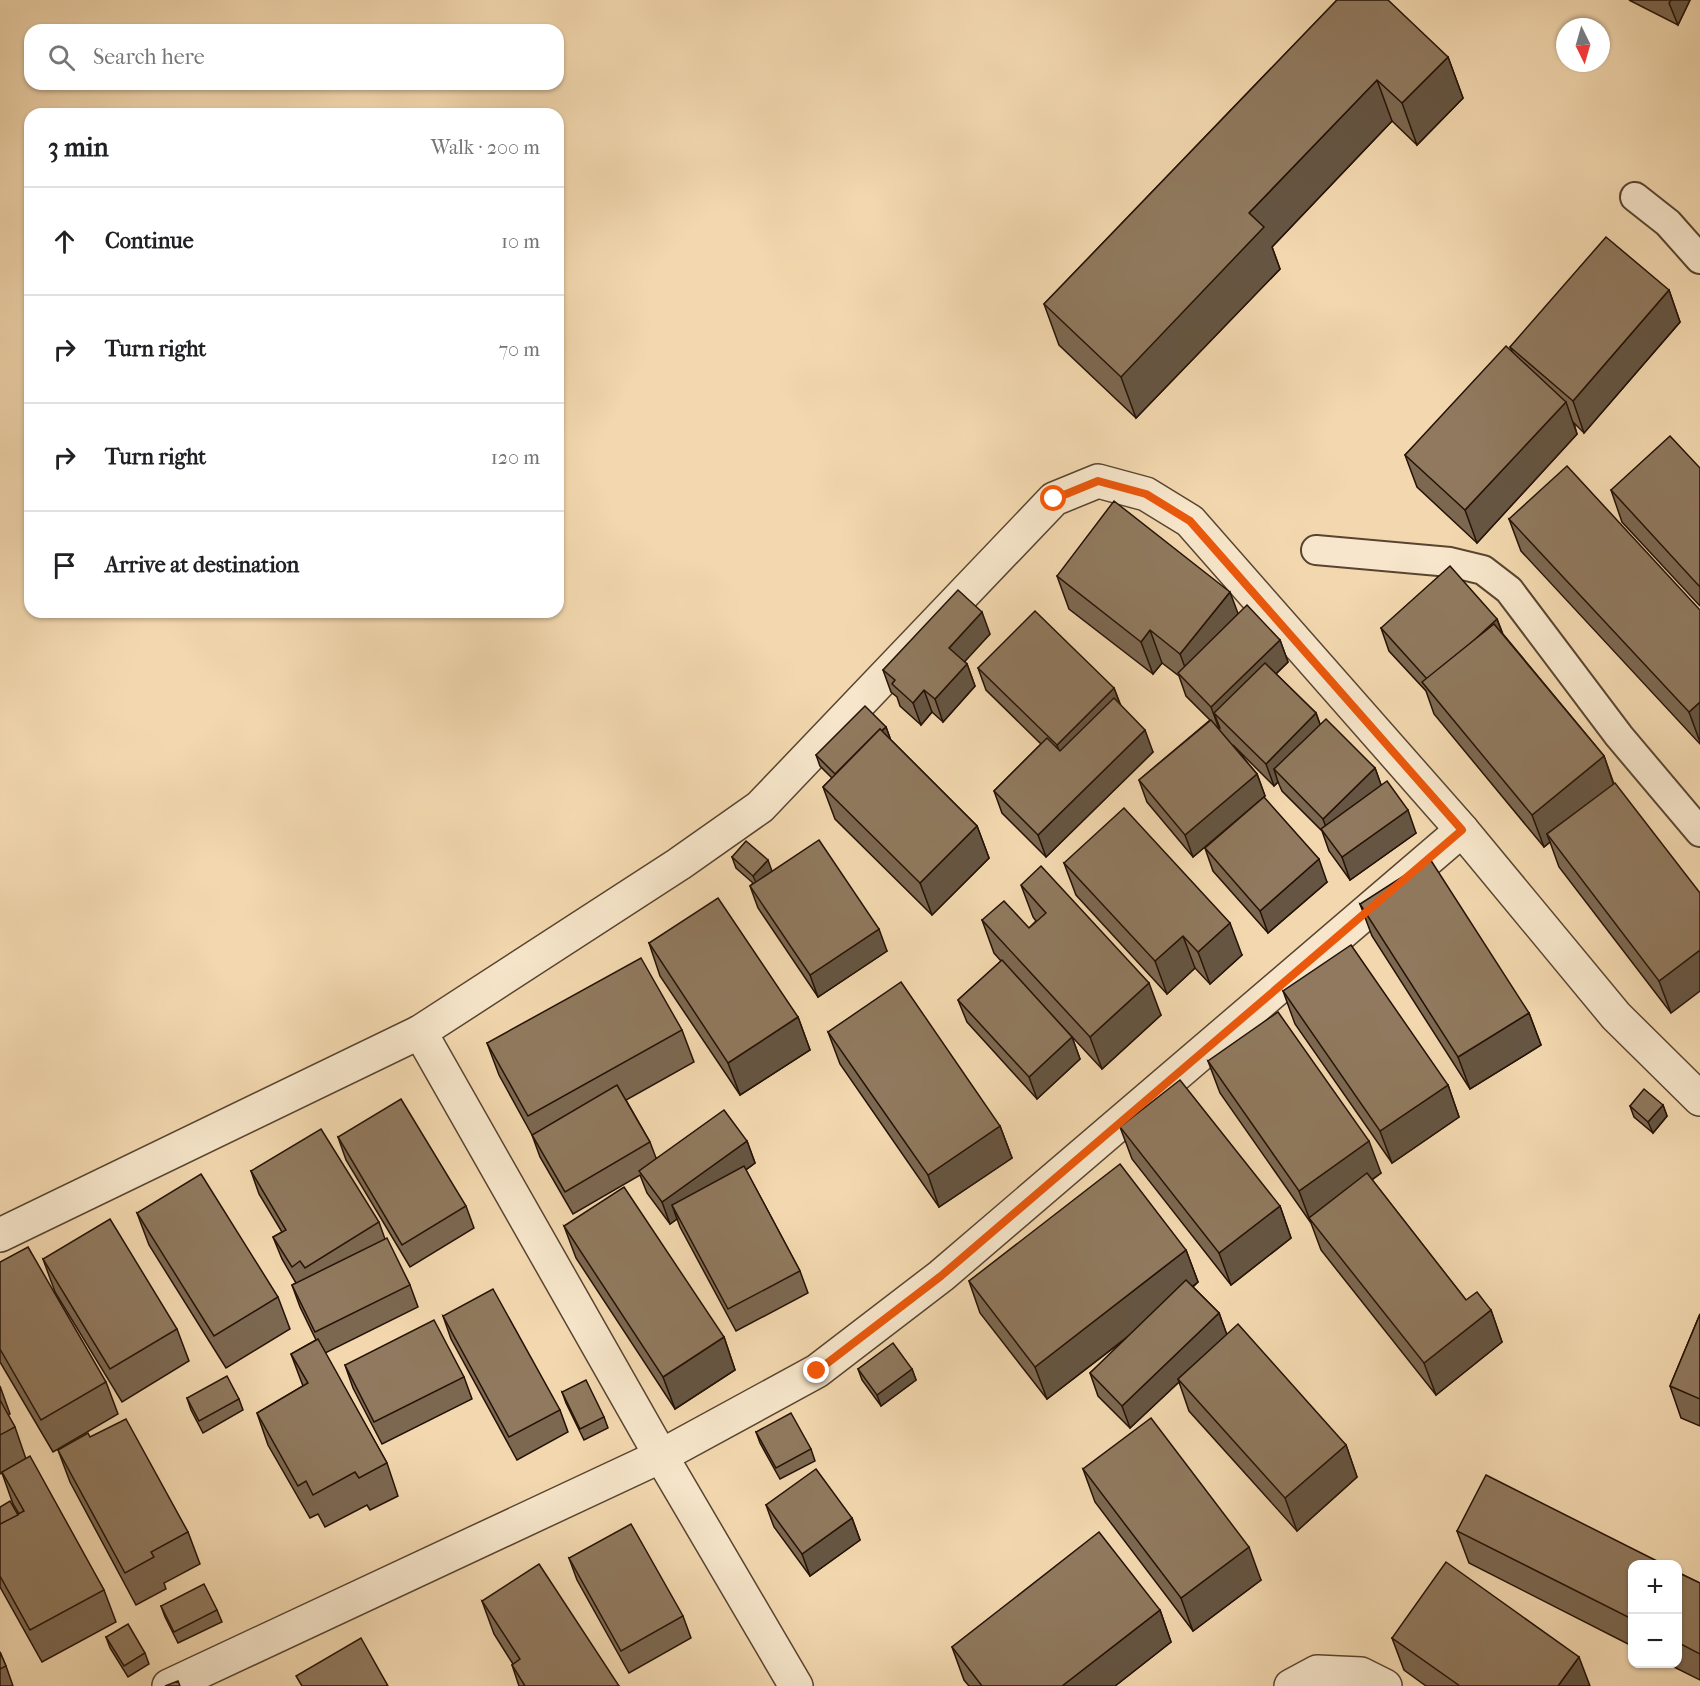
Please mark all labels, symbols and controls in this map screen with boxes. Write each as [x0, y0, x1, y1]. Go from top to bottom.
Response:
north arrow [1556, 18, 1610, 72]
search box [24, 24, 564, 90]
icon: search [45, 41, 78, 74]
text: Search here [93, 44, 205, 70]
text: 3 min [48, 132, 109, 163]
text: Walk · 200 m [431, 136, 540, 159]
icon: ahead [48, 225, 81, 258]
text: Continue [105, 228, 194, 254]
text: 10 m [501, 230, 540, 253]
icon: right [48, 333, 81, 366]
text: Turn right [105, 336, 206, 362]
text: 70 m [498, 338, 540, 361]
icon: right [48, 441, 81, 474]
text: Turn right [105, 444, 206, 470]
text: 120 m [491, 446, 540, 469]
route start [1040, 485, 1066, 511]
icon: arrive [48, 549, 81, 582]
text: Arrive at destination [105, 552, 299, 578]
route end [803, 1357, 829, 1383]
map controls [1628, 1560, 1682, 1668]
button: + [1628, 1560, 1682, 1614]
button: − [1628, 1614, 1682, 1668]

